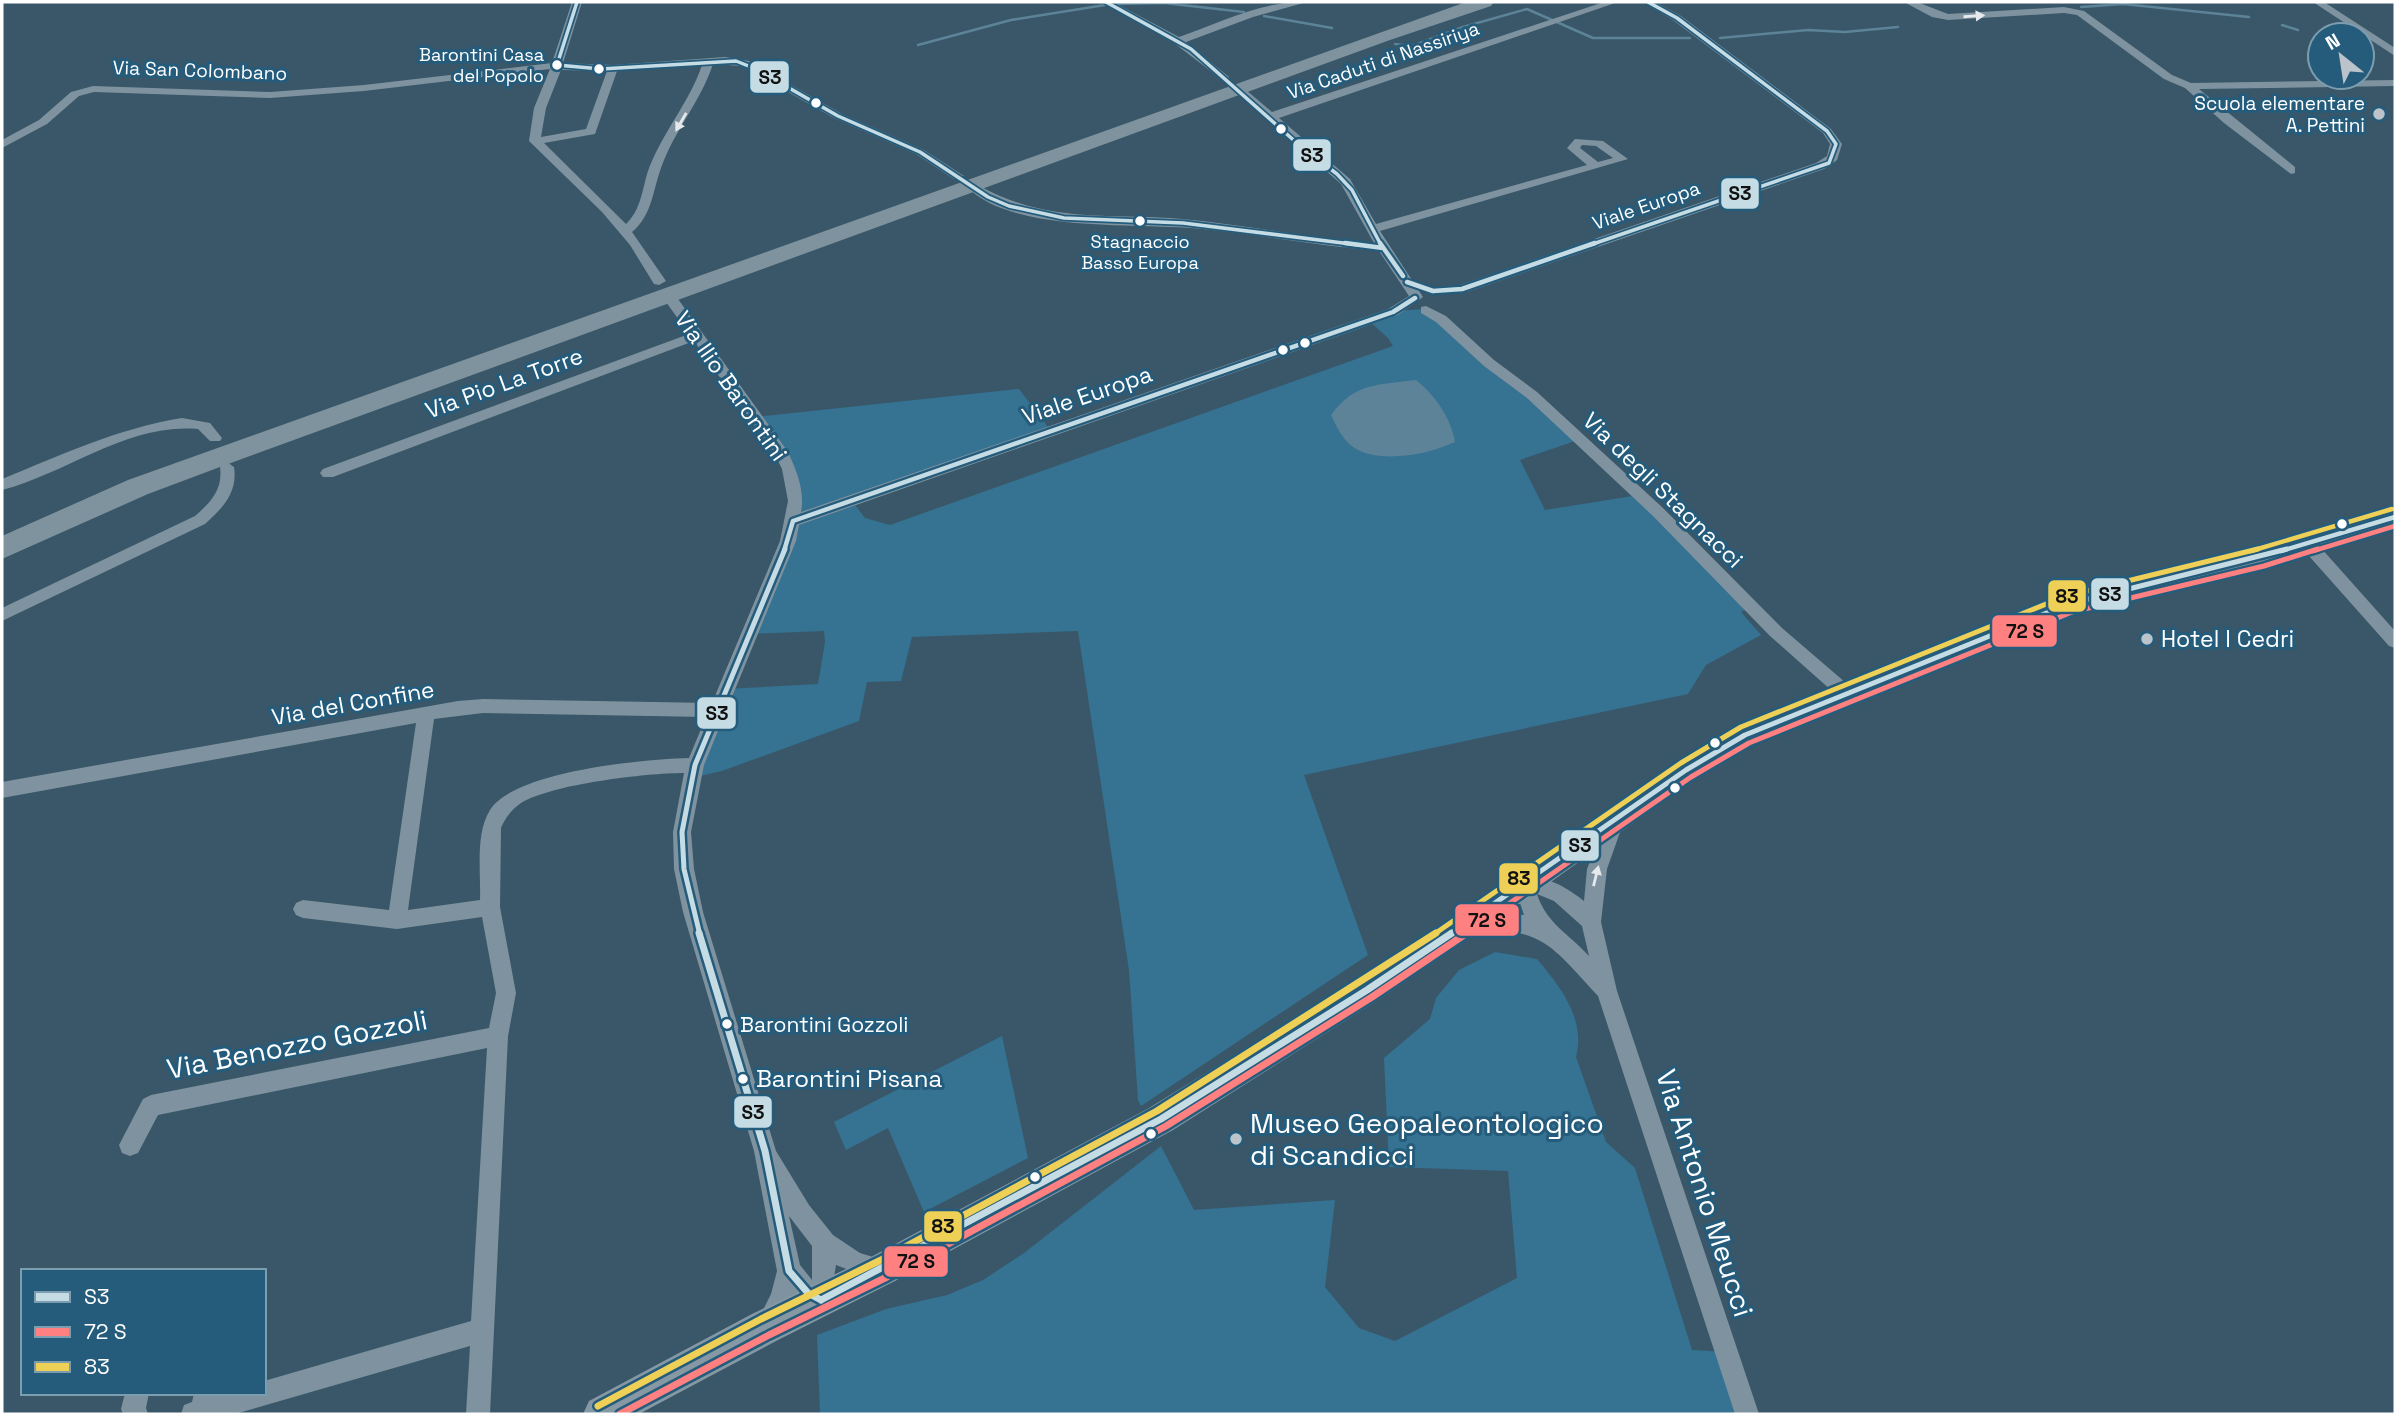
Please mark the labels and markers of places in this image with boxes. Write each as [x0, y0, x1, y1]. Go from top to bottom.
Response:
place label: Barontini Casa del Popolo [419, 43, 544, 87]
marker: Barontini Casa del Popolo [550, 58, 564, 72]
unlabelled marker [592, 62, 606, 76]
place label: Scuola elementare A. Pettini [2194, 91, 2365, 138]
unlabelled marker [809, 96, 823, 110]
marker: Scuola elementare A. Pettini [2371, 106, 2387, 122]
unlabelled marker [1274, 122, 1288, 136]
marker: Stagnaccio Basso Europa [1133, 214, 1147, 228]
place label: Stagnaccio Basso Europa [1081, 230, 1199, 274]
unlabelled marker [1298, 336, 1312, 350]
unlabelled marker [1276, 343, 1290, 357]
unlabelled marker [2335, 517, 2349, 531]
place label: Hotel I Cedri [2161, 624, 2294, 654]
marker: Hotel I Cedri [2139, 631, 2155, 647]
unlabelled marker [1708, 736, 1722, 750]
unlabelled marker [1668, 781, 1682, 795]
place label: Barontini Gozzoli [740, 1011, 908, 1038]
marker: Barontini Gozzoli [720, 1017, 734, 1031]
place label: Barontini Pisana [756, 1063, 943, 1094]
marker: Barontini Pisana [736, 1072, 750, 1086]
place label: Museo Geopaleontologico di Scandicci [1250, 1105, 1604, 1173]
unlabelled marker [1144, 1127, 1158, 1141]
marker: Museo Geopaleontologico di Scandicci [1228, 1131, 1244, 1147]
unlabelled marker [1028, 1170, 1042, 1184]

